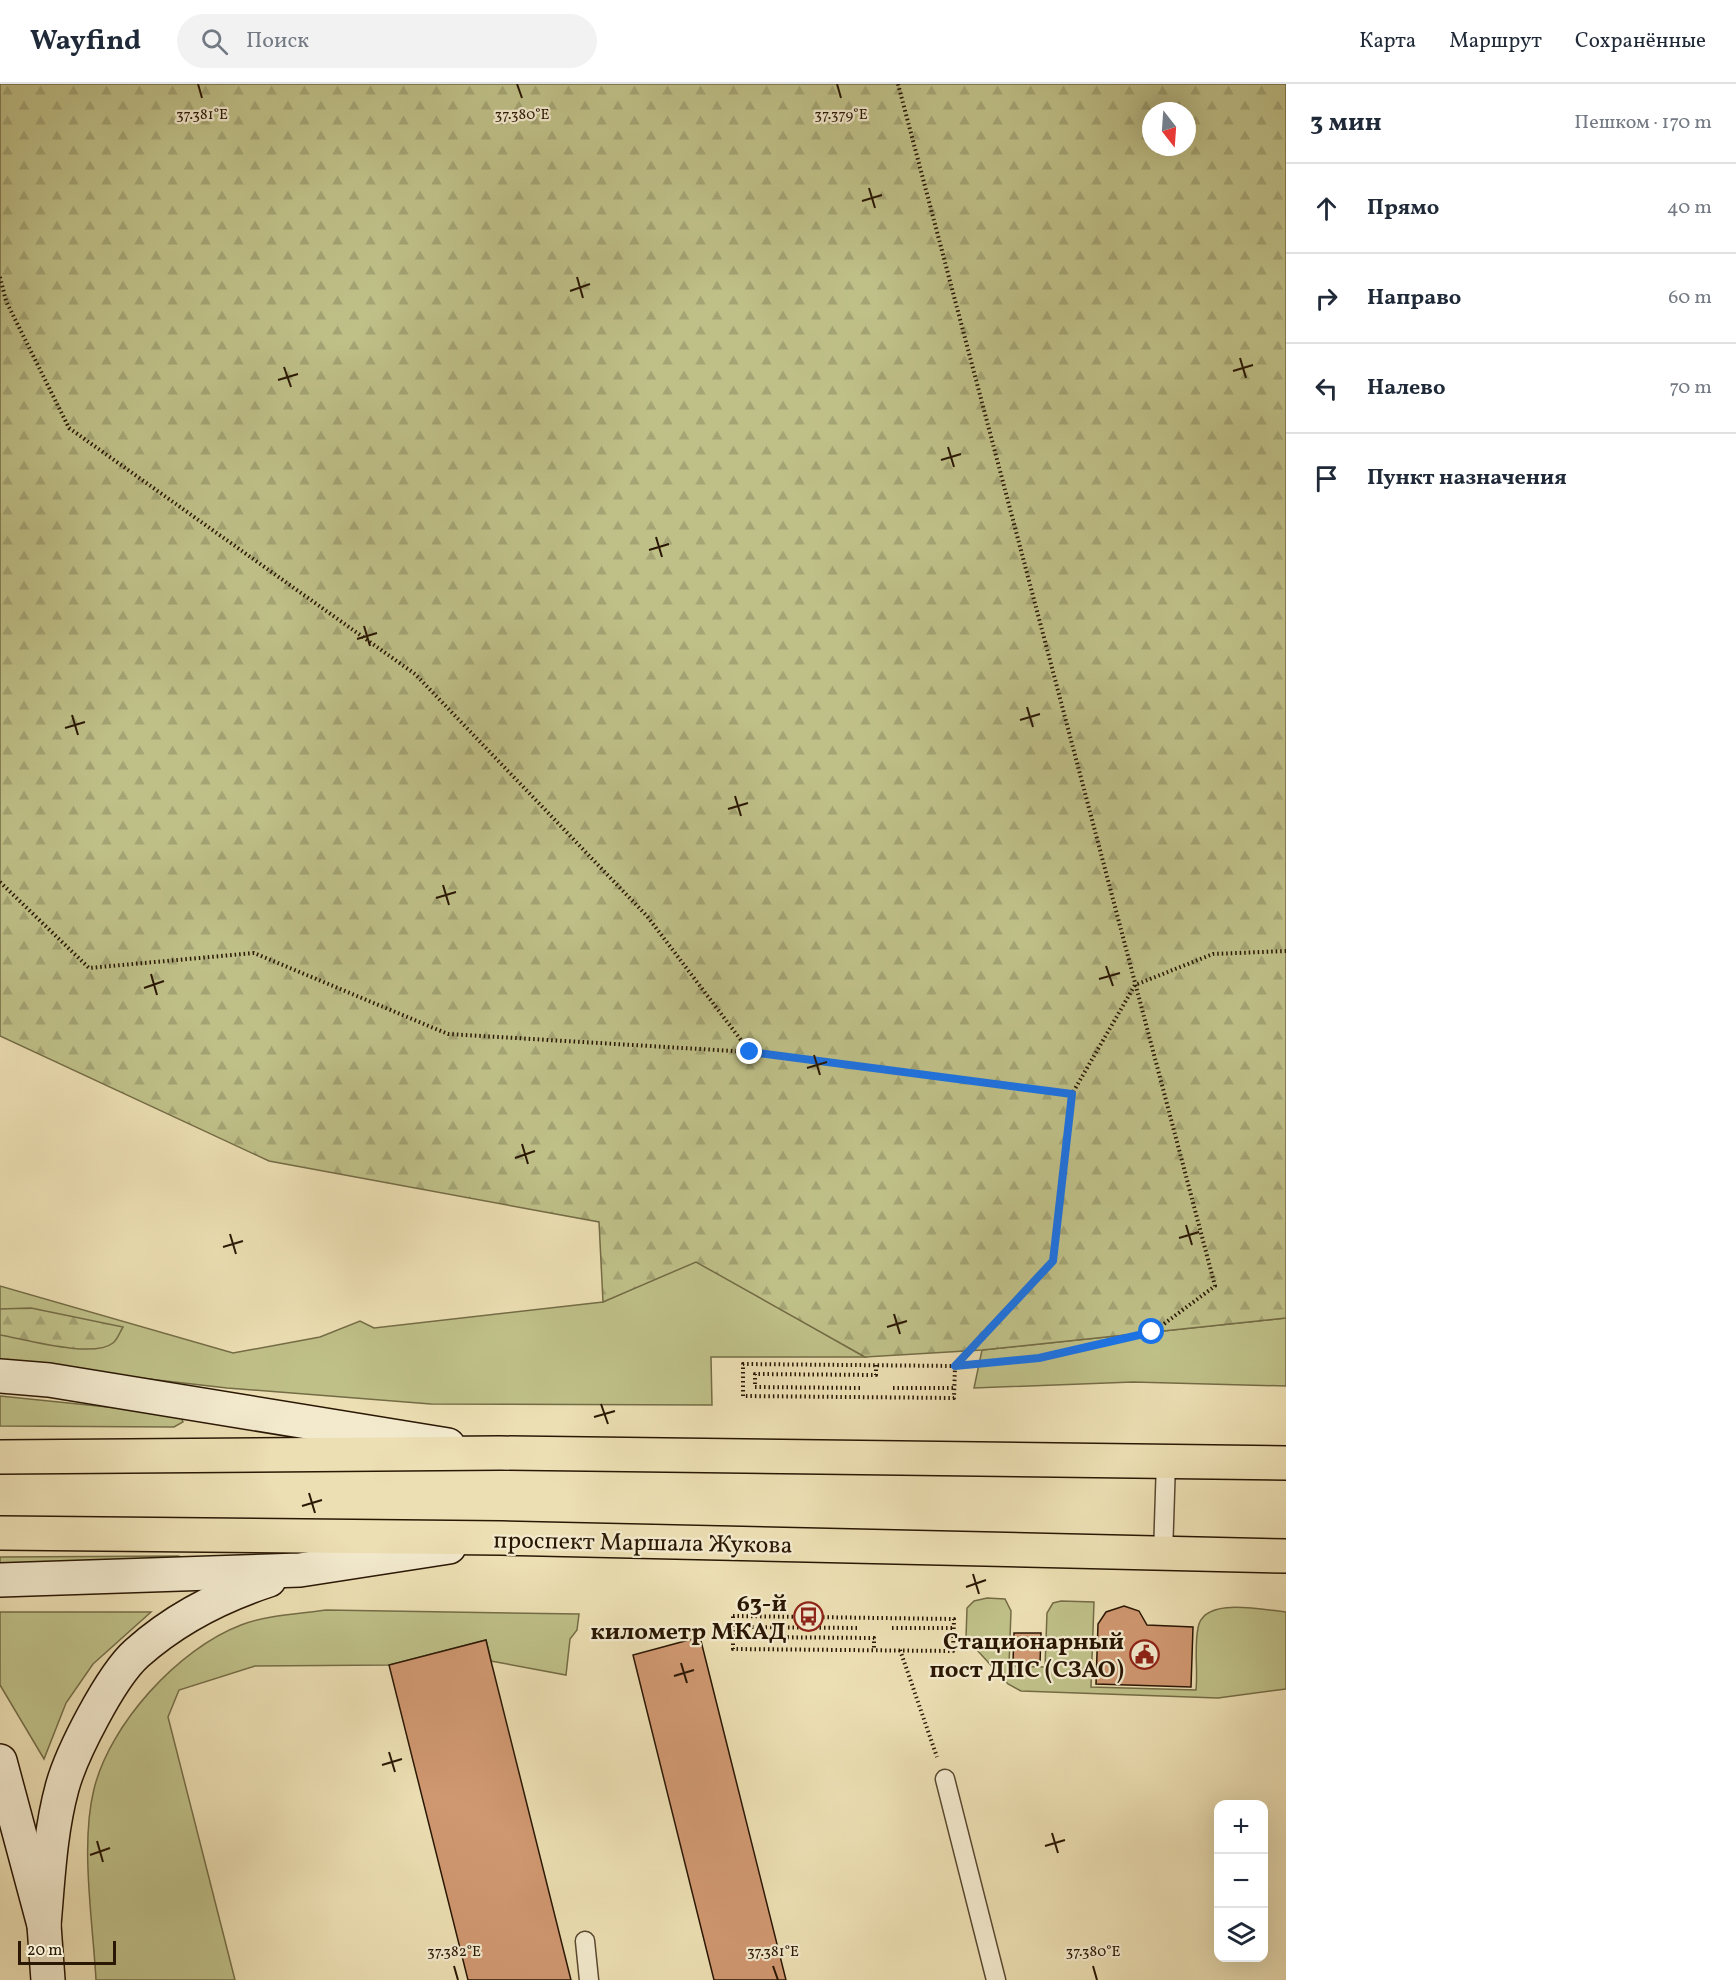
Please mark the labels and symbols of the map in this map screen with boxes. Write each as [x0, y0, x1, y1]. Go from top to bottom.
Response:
north arrow [1142, 102, 1196, 156]
text: 37.381°E [176, 105, 228, 126]
text: 37.380°E [494, 105, 550, 126]
text: 37.379°E [814, 105, 868, 126]
route end [736, 1038, 762, 1064]
route start [1138, 1318, 1164, 1344]
street label: проспект Маршала Жукова [493, 1524, 793, 1564]
place label: 63-й километр МКАД [591, 1588, 787, 1650]
bus stop icon: 63-й километр МКАД [792, 1601, 824, 1633]
place label: Стационарный пост ДПС (СЗАО) [929, 1626, 1124, 1688]
public building icon: Стационарный пост ДПС (СЗАО) [1129, 1639, 1161, 1671]
scale bar [18, 1938, 116, 1966]
text: 37.382°E [427, 1942, 481, 1963]
text: 37.381°E [747, 1942, 799, 1963]
text: 37.380°E [1065, 1942, 1121, 1963]

